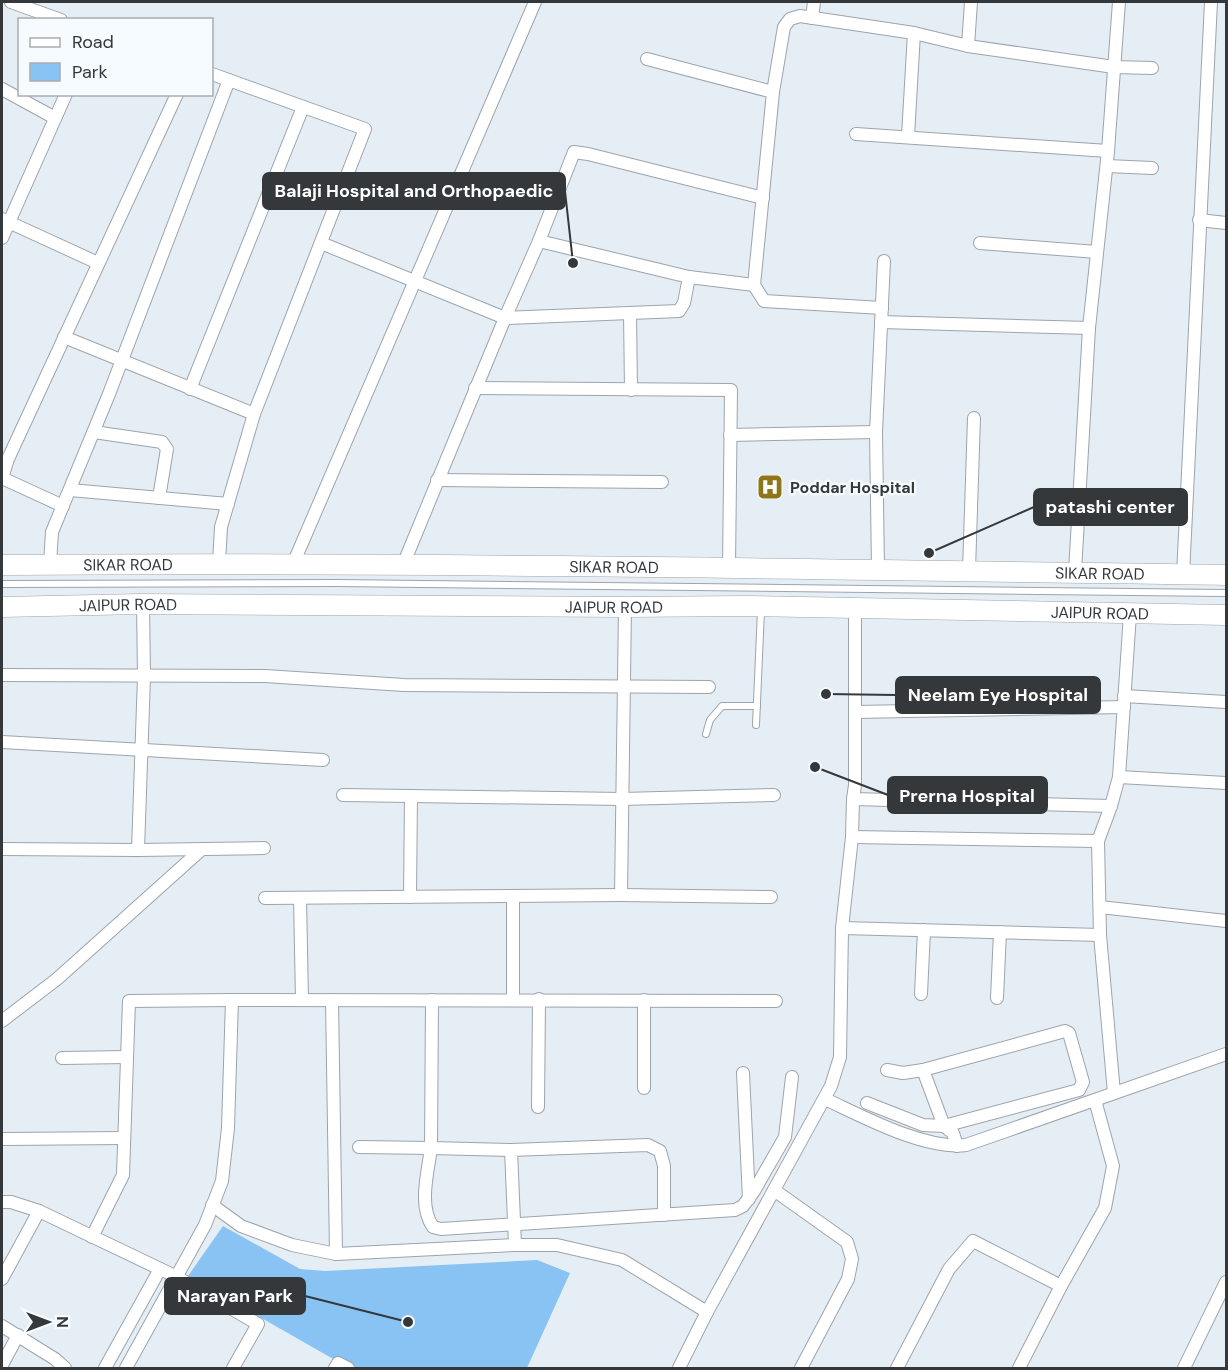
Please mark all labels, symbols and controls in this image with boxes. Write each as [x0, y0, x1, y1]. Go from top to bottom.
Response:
legend [18, 18, 213, 96]
text: Road [72, 30, 114, 54]
text: Park [72, 60, 108, 84]
callout: Balaji Hospital and Orthopaedic [263, 173, 565, 209]
text: Balaji Hospital and Orthopaedic [275, 179, 553, 203]
hospital icon: Poddar Hospital [755, 472, 785, 502]
place label: Poddar Hospital [790, 477, 915, 498]
callout: patashi center [1034, 489, 1187, 525]
text: patashi center [1045, 495, 1175, 519]
street label: SIKAR ROAD [83, 554, 173, 576]
street label: SIKAR ROAD [569, 556, 659, 578]
street label: SIKAR ROAD [1055, 562, 1145, 585]
street label: JAIPUR ROAD [79, 594, 177, 616]
street label: JAIPUR ROAD [565, 597, 663, 618]
street label: JAIPUR ROAD [1051, 602, 1149, 625]
callout: Neelam Eye Hospital [896, 677, 1100, 713]
text: Neelam Eye Hospital [908, 683, 1088, 707]
callout: Prerna Hospital [888, 777, 1047, 813]
text: Prerna Hospital [899, 784, 1035, 808]
callout: Narayan Park [165, 1278, 305, 1314]
text: Narayan Park [177, 1284, 294, 1308]
north arrow [18, 1292, 78, 1352]
text: N [52, 1316, 73, 1328]

